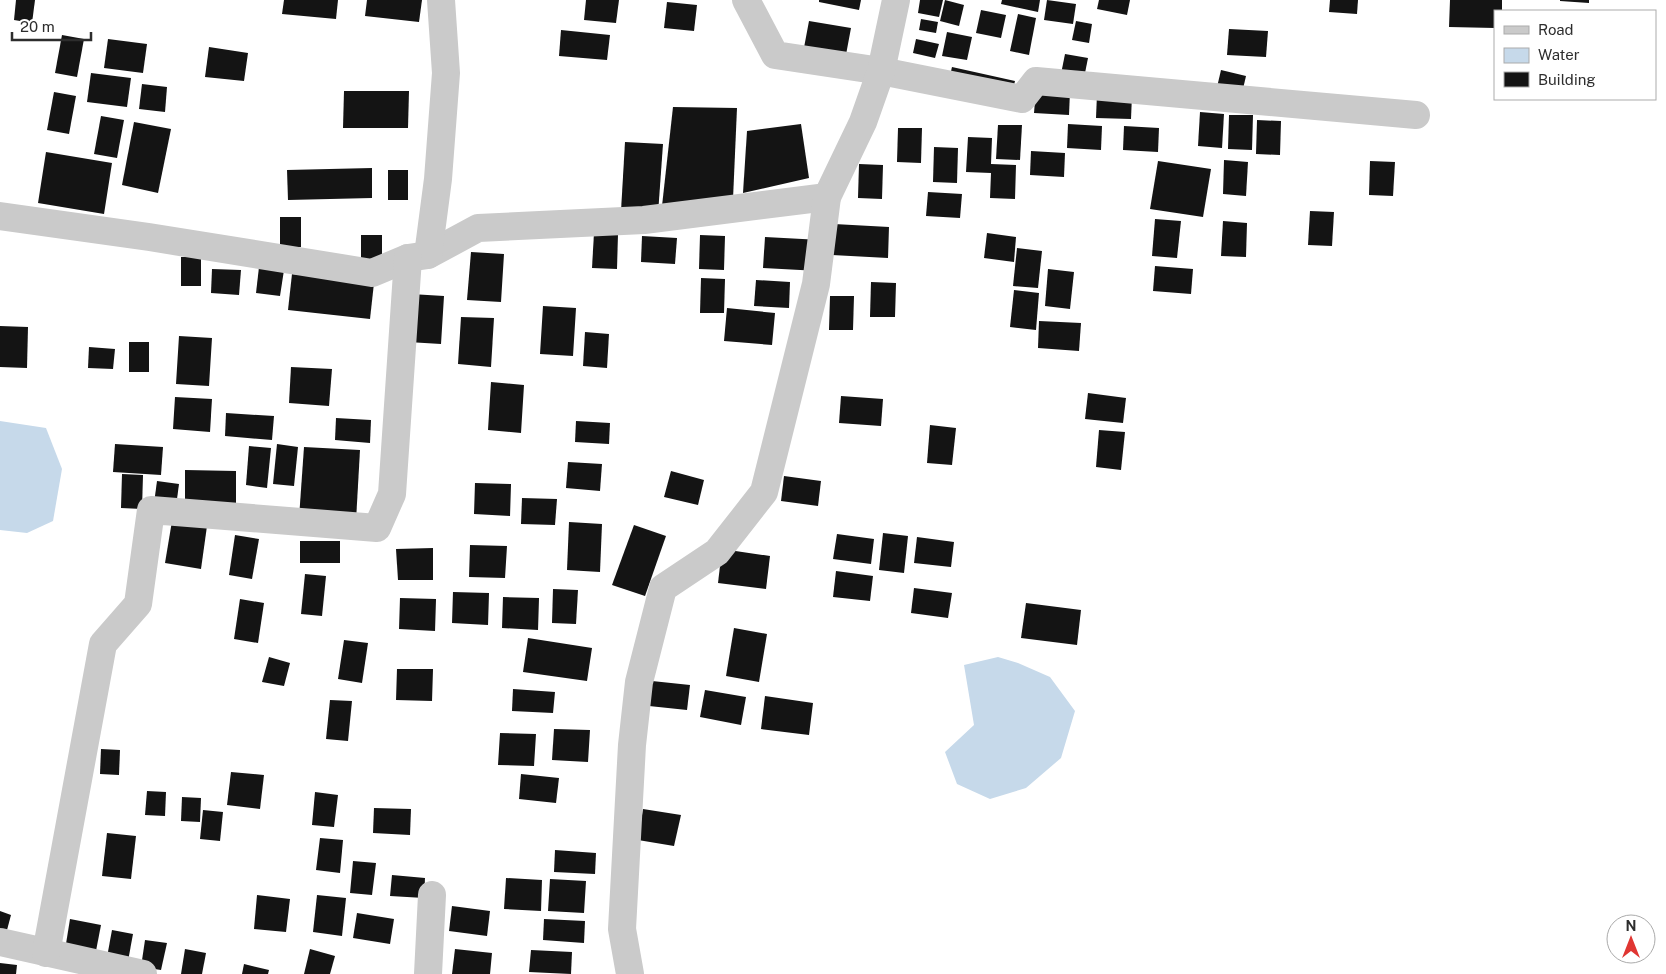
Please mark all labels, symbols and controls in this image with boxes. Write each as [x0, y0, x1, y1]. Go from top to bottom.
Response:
scale bar [12, 10, 91, 42]
legend [1494, 10, 1656, 100]
text: 20 m [20, 18, 55, 35]
text: Road [1538, 21, 1574, 38]
text: Water [1538, 46, 1580, 63]
text: Building [1538, 71, 1596, 88]
north arrow [1606, 914, 1656, 964]
text: N [1626, 918, 1636, 934]

